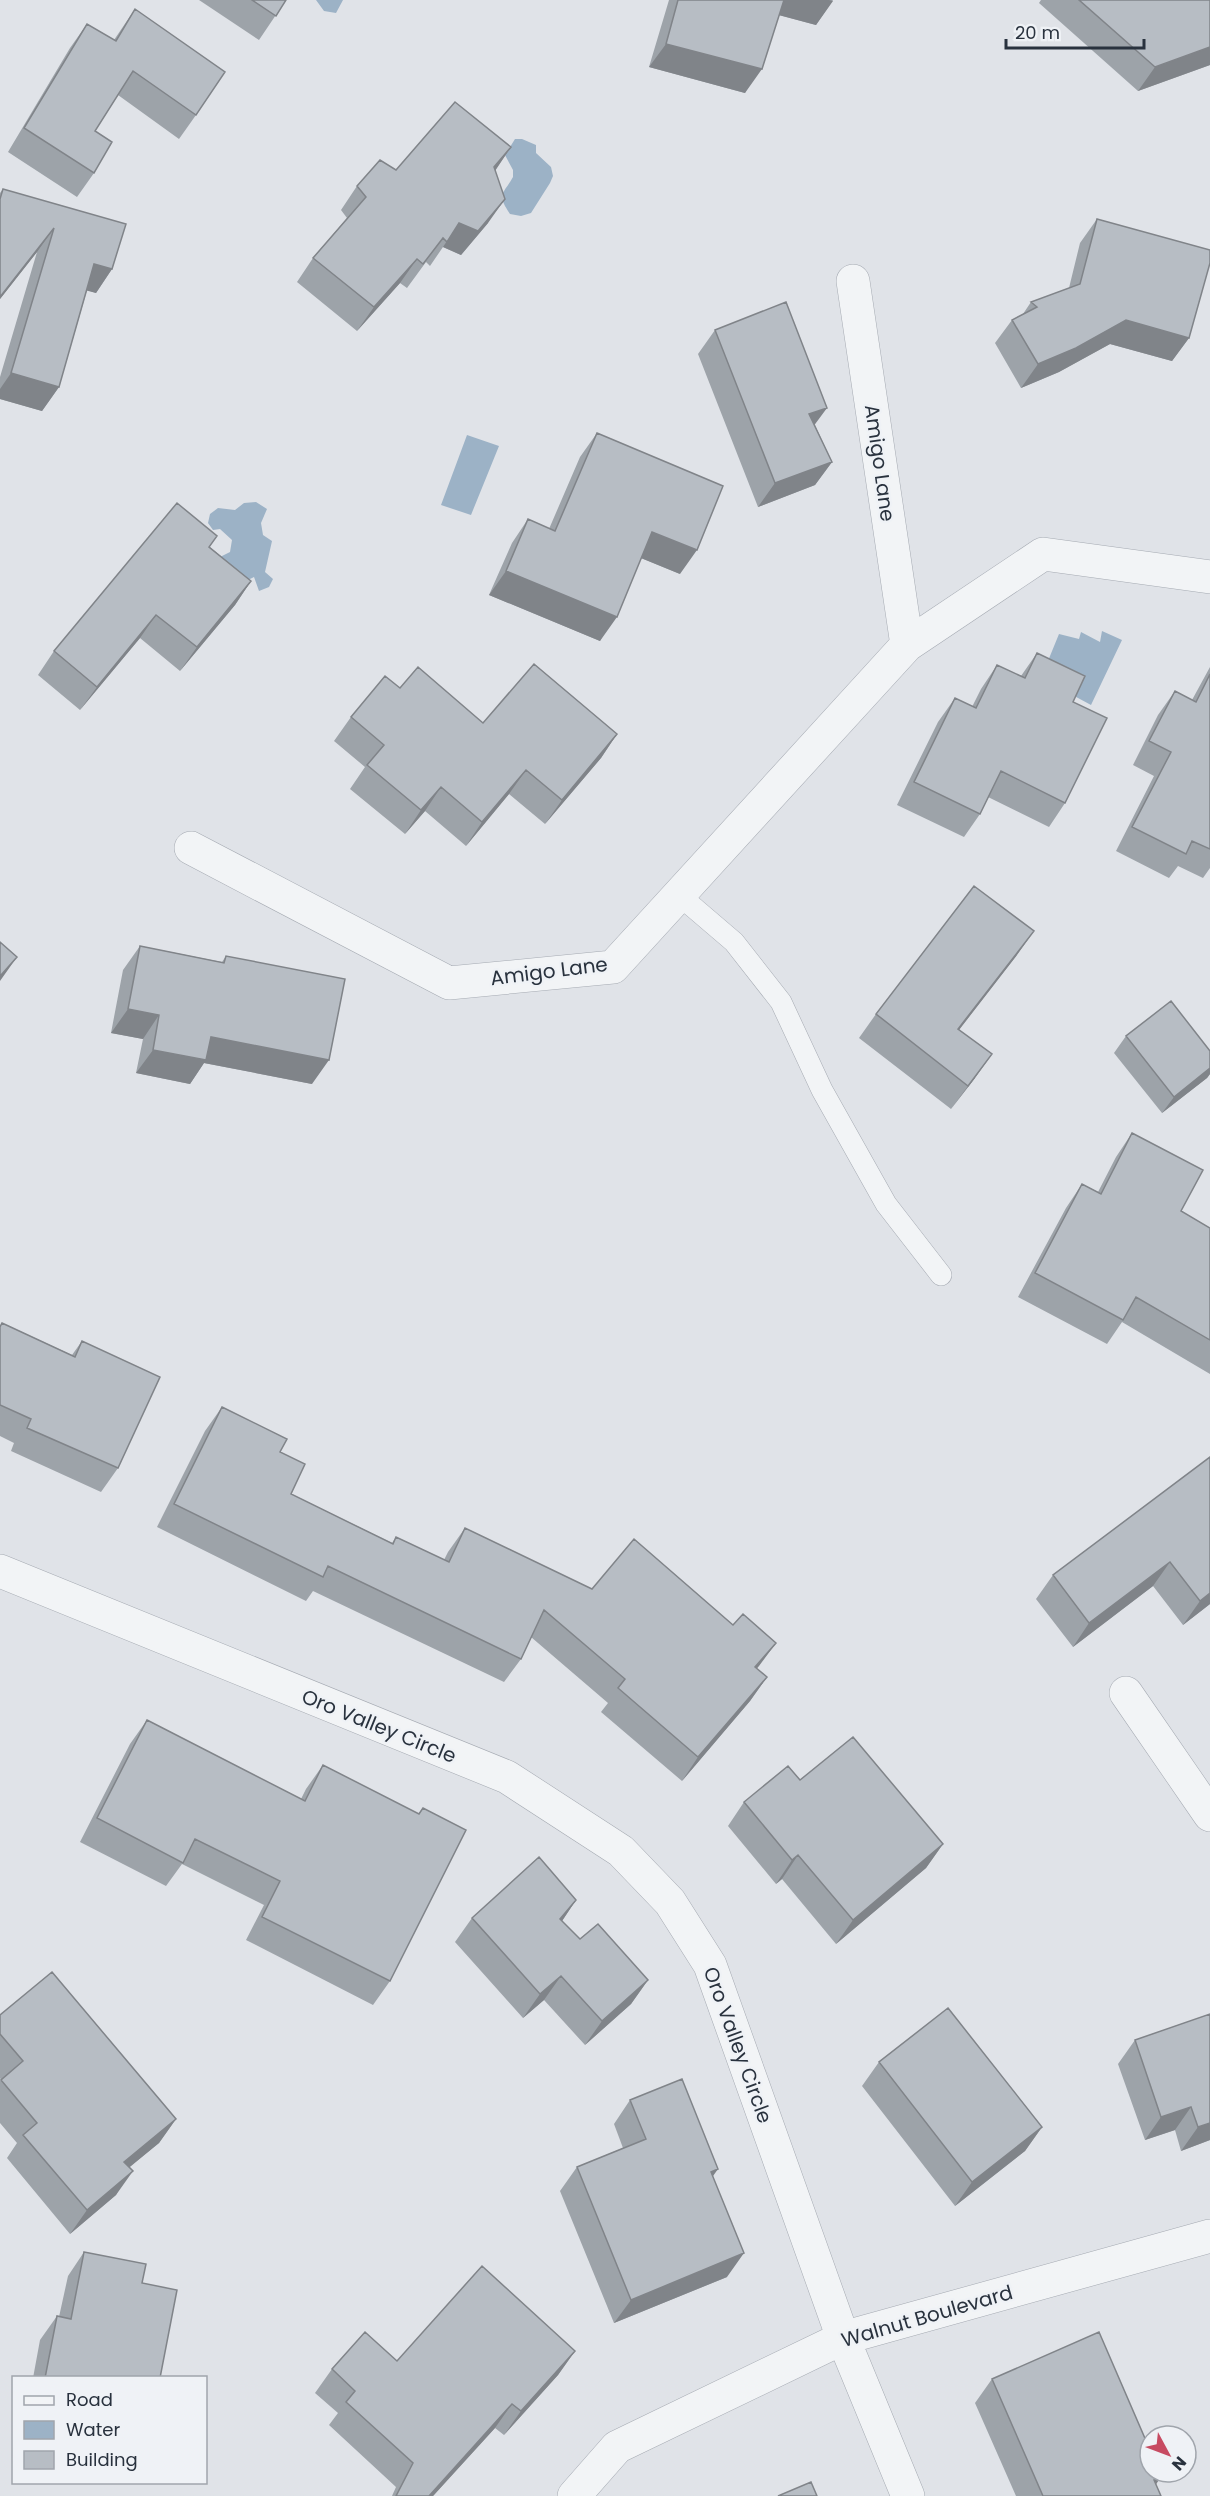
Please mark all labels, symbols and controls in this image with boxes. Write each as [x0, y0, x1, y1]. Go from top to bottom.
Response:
scale bar [1006, 12, 1144, 50]
text: 20 m [1015, 20, 1060, 45]
street label: Amigo Lane [858, 403, 902, 523]
street label: Amigo Lane [489, 950, 609, 992]
street label: Oro Valley Circle [298, 1682, 460, 1770]
street label: Oro Valley Circle [697, 1963, 779, 2127]
street label: Walnut Boulevard [838, 2278, 1016, 2354]
legend [12, 2376, 207, 2484]
text: Road [66, 2387, 113, 2412]
text: Water [66, 2417, 120, 2442]
north arrow [1138, 2424, 1198, 2484]
text: Building [66, 2447, 138, 2472]
text: N [1166, 2451, 1192, 2476]

